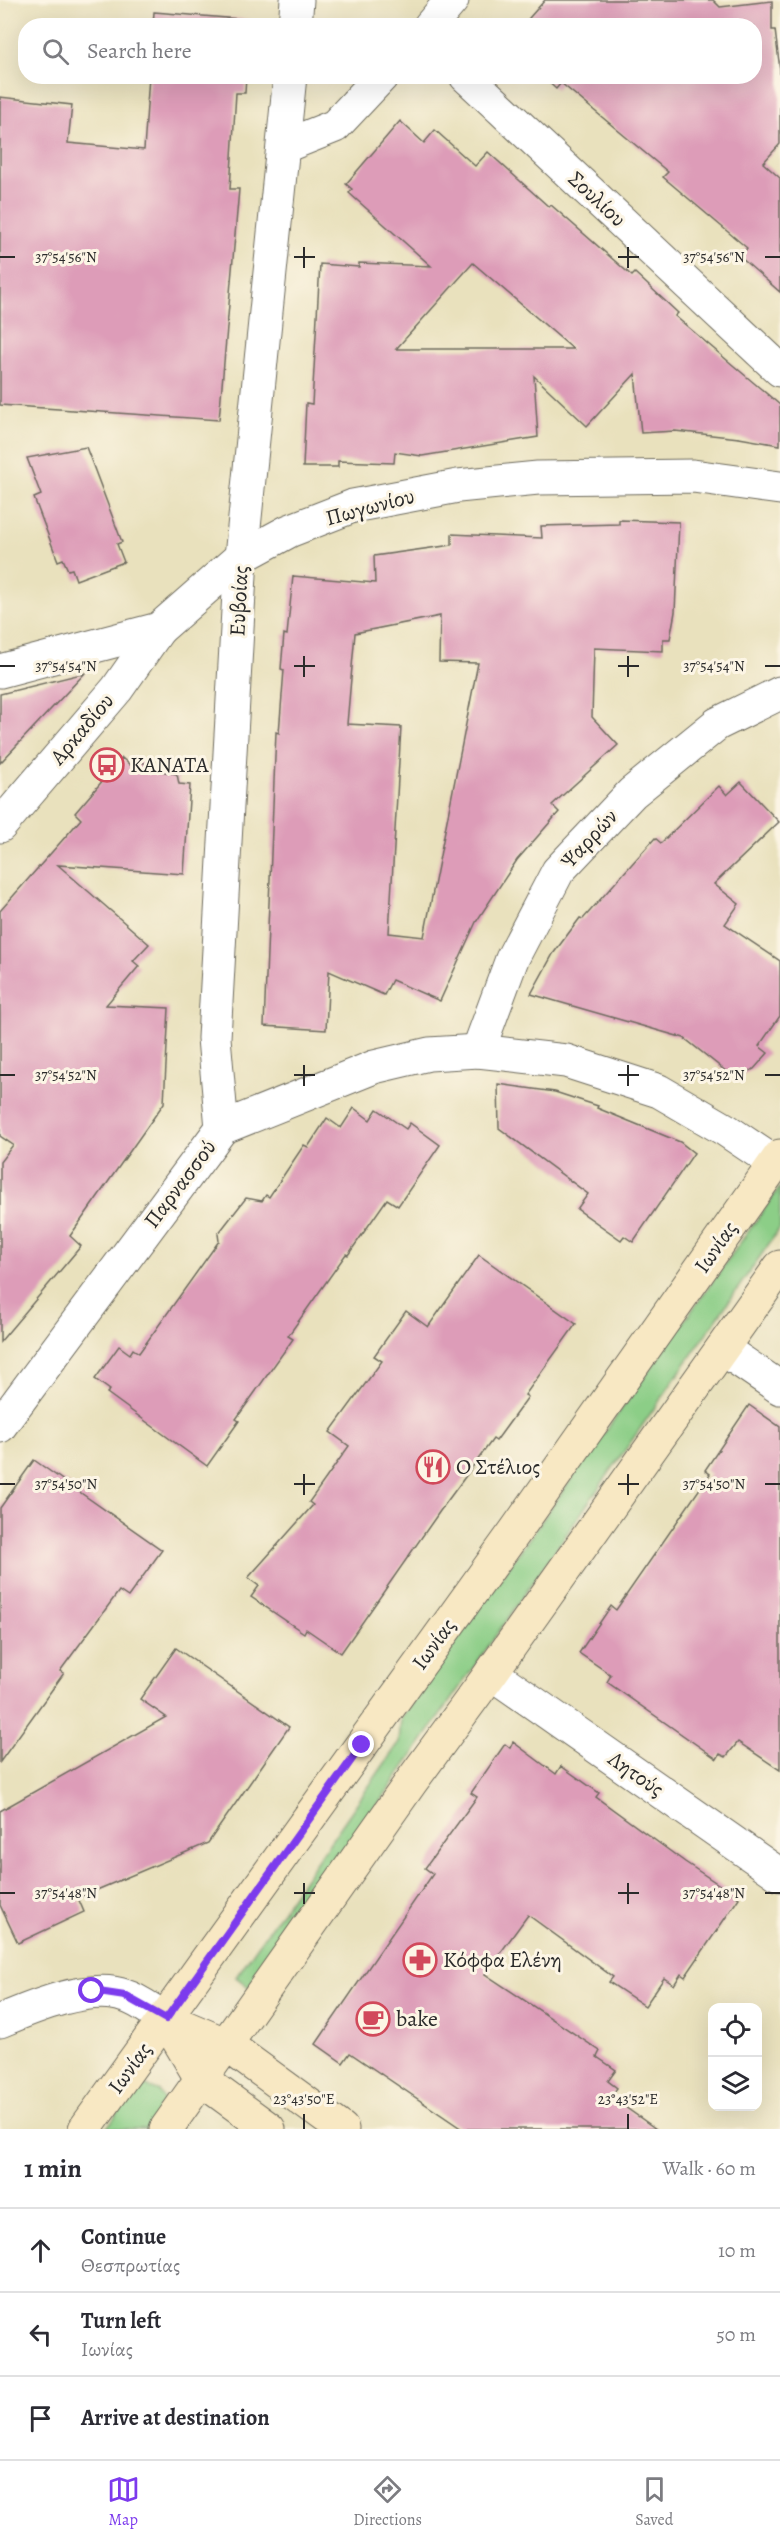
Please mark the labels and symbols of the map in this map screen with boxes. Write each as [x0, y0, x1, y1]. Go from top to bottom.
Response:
street label: Σουλίου [561, 164, 633, 234]
text: 37°54'56"N [35, 247, 97, 267]
text: 37°54'56"N [683, 247, 745, 267]
street label: Πωγωνίου [322, 481, 418, 533]
street label: Ευβοίας [222, 565, 256, 637]
text: 37°54'54"N [35, 656, 97, 676]
text: 37°54'54"N [683, 656, 745, 676]
street label: Αρκαδίου [43, 687, 121, 772]
bus stop icon: ΚΑΝΑΤΑ [89, 747, 125, 783]
place label: ΚΑΝΑΤΑ [130, 750, 210, 780]
street label: Ψαρρών [553, 802, 625, 876]
text: 37°54'52"N [35, 1065, 97, 1085]
text: 37°54'52"N [683, 1065, 745, 1085]
street label: Παρνασσού [137, 1134, 223, 1234]
street label: Ιωνίας [687, 1215, 745, 1279]
restaurant icon: Ο Στέλιος [415, 1449, 451, 1485]
place label: Ο Στέλιος [456, 1452, 540, 1482]
text: 37°54'50"N [35, 1474, 98, 1494]
text: 37°54'50"N [683, 1474, 746, 1494]
street label: Ιωνίας [405, 1612, 463, 1676]
route end [348, 1731, 374, 1757]
street label: Λητούς [601, 1743, 670, 1804]
text: 37°54'48"N [35, 1883, 97, 1903]
text: 37°54'48"N [683, 1883, 745, 1903]
pharmacy icon: Κόφφα Ελένη [402, 1942, 438, 1978]
place label: Κόφφα Ελένη [443, 1945, 562, 1975]
route start [78, 1977, 104, 2003]
cafe icon: bake [355, 2001, 391, 2037]
place label: bake [396, 2004, 438, 2034]
street label: Ιωνίας [101, 2036, 159, 2100]
text: 23°43'50"E [273, 2089, 335, 2109]
text: 23°43'52"E [598, 2089, 658, 2109]

